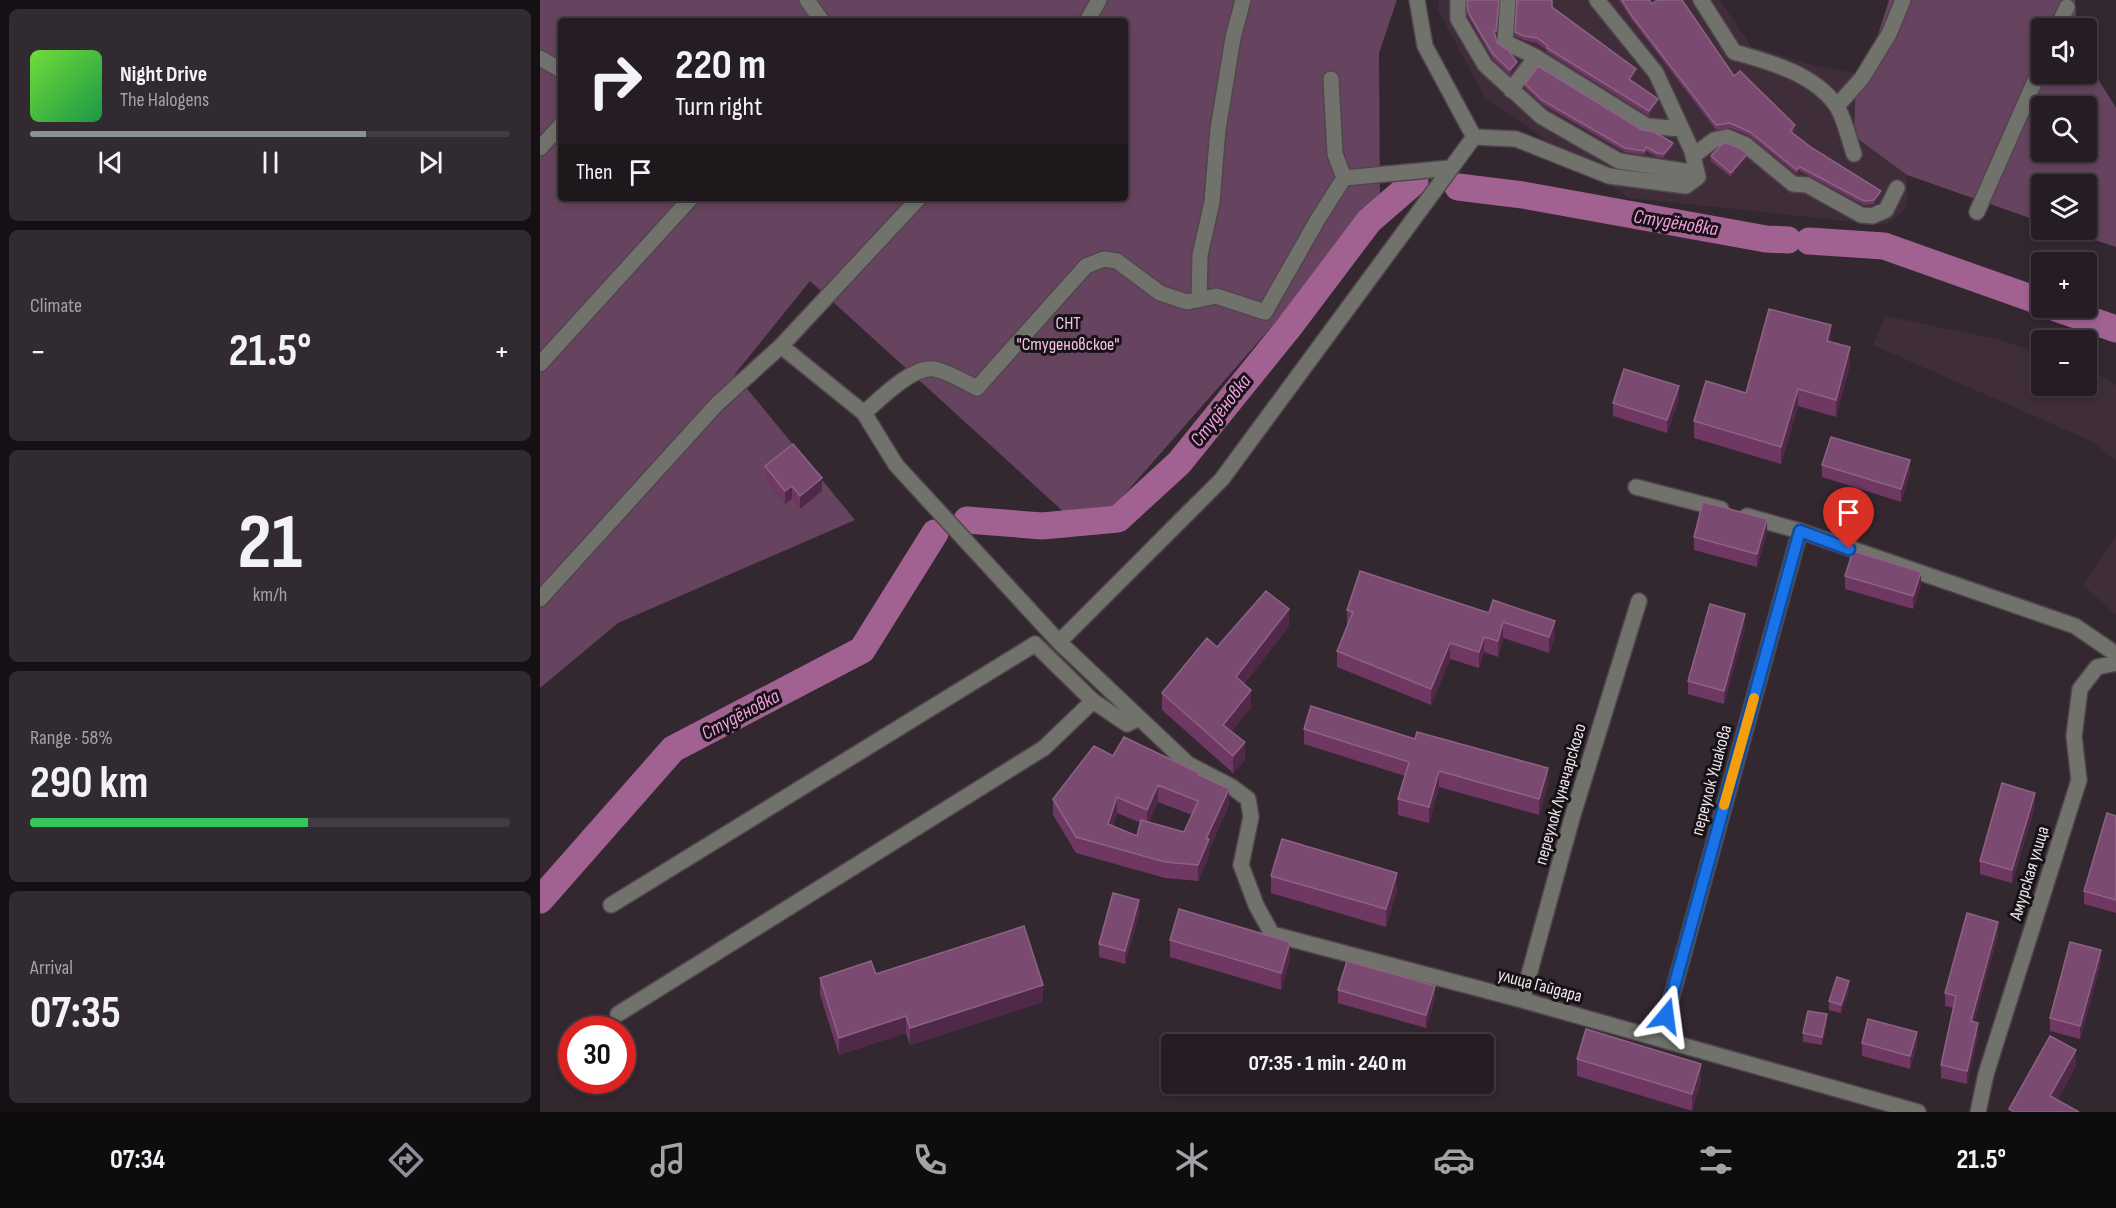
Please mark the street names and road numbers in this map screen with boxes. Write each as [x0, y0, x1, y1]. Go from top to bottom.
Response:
street label: переулок Луначарского [1530, 721, 1591, 867]
street label: переулок Ушакова [1687, 722, 1736, 838]
street label: Амурская улица [2005, 824, 2054, 923]
street label: улица Гайдара [1495, 964, 1584, 1007]

